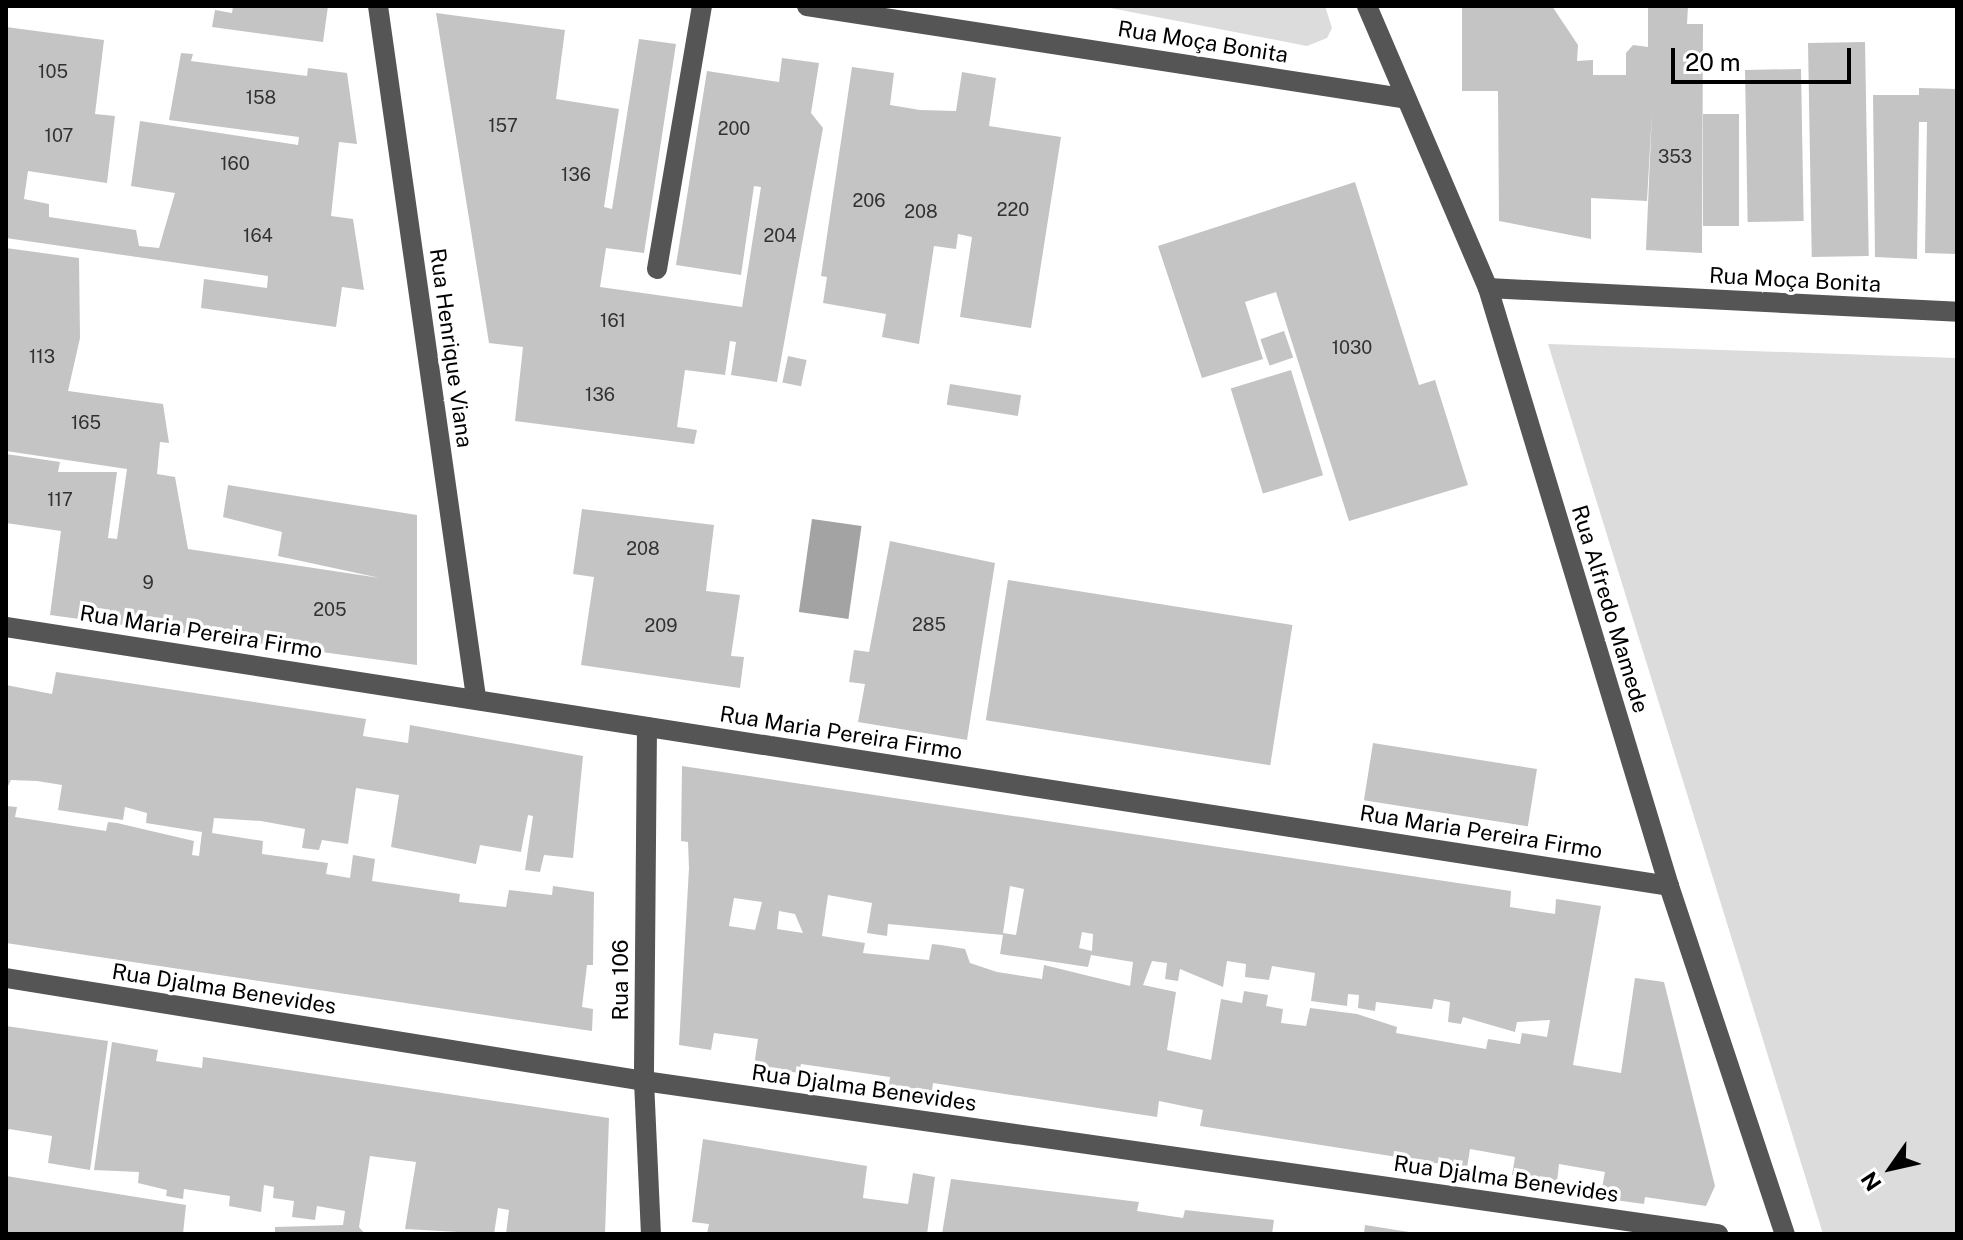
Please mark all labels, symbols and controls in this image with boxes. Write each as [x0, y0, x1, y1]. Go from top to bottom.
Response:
street label: Rua Moça Bonita [1116, 15, 1290, 69]
scale bar [1675, 32, 1855, 82]
text: 20 m [1685, 48, 1741, 76]
house number: 105 [38, 61, 68, 83]
house number: 158 [246, 87, 276, 109]
house number: 157 [488, 115, 518, 137]
house number: 200 [718, 118, 750, 140]
house number: 107 [45, 125, 73, 147]
house number: 353 [1658, 146, 1692, 168]
house number: 160 [220, 153, 250, 175]
house number: 136 [561, 164, 591, 186]
house number: 206 [853, 190, 885, 212]
house number: 220 [997, 199, 1029, 221]
house number: 208 [904, 201, 938, 223]
house number: 164 [243, 225, 273, 247]
house number: 204 [763, 225, 797, 247]
street label: Rua Henrique Viana [424, 246, 478, 450]
street label: Rua Moça Bonita [1708, 262, 1882, 298]
house number: 161 [600, 310, 626, 332]
house number: 1030 [1332, 337, 1372, 359]
house number: 113 [29, 346, 55, 368]
house number: 136 [585, 384, 615, 406]
house number: 165 [71, 412, 101, 434]
house number: 117 [47, 489, 73, 511]
street label: Rua Alfredo Mamede [1566, 502, 1654, 716]
house number: 208 [626, 538, 660, 560]
house number: 9 [142, 572, 154, 594]
house number: 205 [313, 599, 347, 621]
street label: Rua Maria Pereira Firmo [78, 600, 324, 664]
house number: 285 [912, 614, 946, 636]
house number: 209 [645, 615, 677, 637]
street label: Rua Maria Pereira Firmo [718, 701, 964, 765]
street label: Rua Maria Pereira Firmo [1358, 800, 1604, 864]
street label: Rua 106 [608, 940, 634, 1020]
street label: Rua Djalma Benevides [110, 958, 338, 1020]
street label: Rua Djalma Benevides [750, 1059, 978, 1117]
north arrow [1851, 1128, 1931, 1208]
street label: Rua Djalma Benevides [1392, 1150, 1620, 1208]
text: N [1856, 1167, 1887, 1196]

